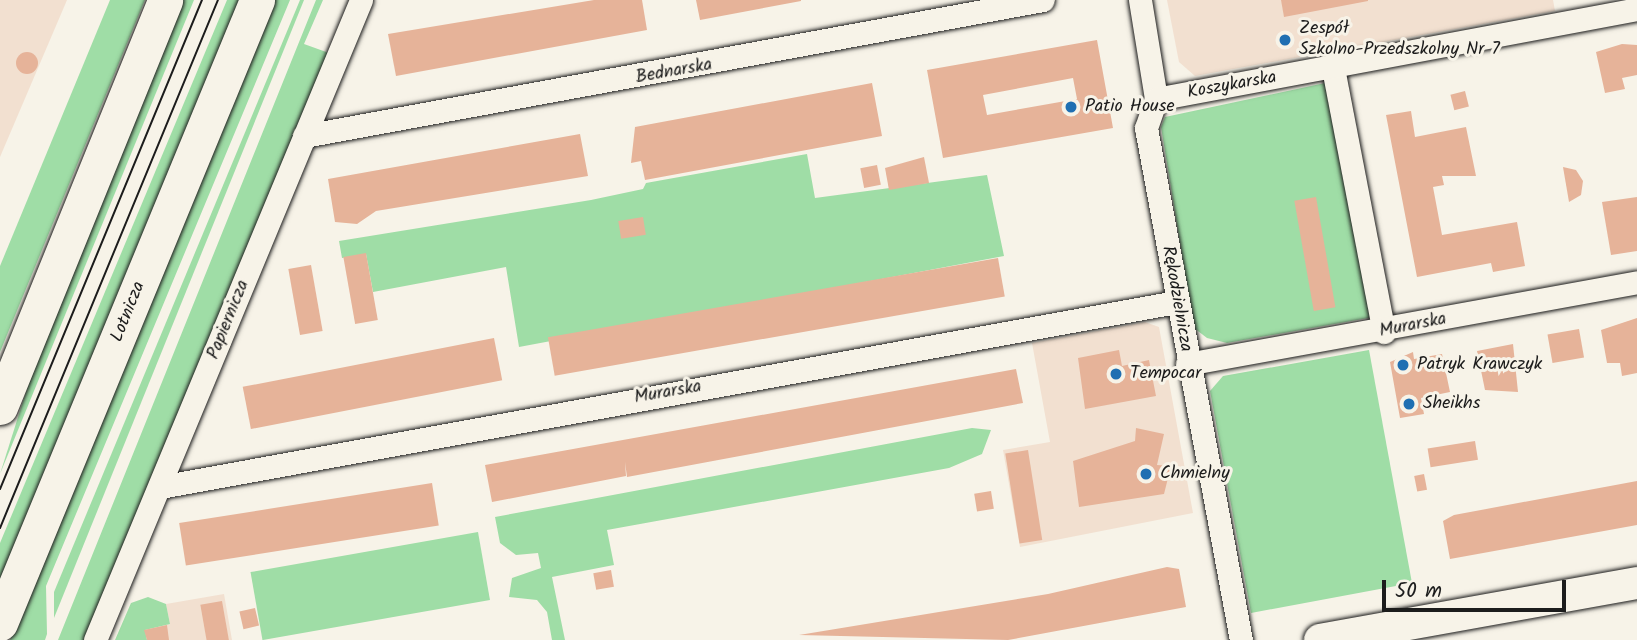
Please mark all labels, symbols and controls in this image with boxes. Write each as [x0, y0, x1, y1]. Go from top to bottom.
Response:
place label: Zespół Szkolno-Przedszkolny Nr 7 [1299, 19, 1500, 61]
marker: Zespół Szkolno-Przedszkolny Nr 7 [1277, 32, 1293, 48]
street label: Bednarska [634, 55, 714, 89]
street label: Koszykarska [1186, 68, 1278, 104]
place label: Patio House [1085, 96, 1174, 118]
marker: Patio House [1063, 99, 1079, 115]
street label: Rękodzielnicza [1156, 244, 1196, 354]
street label: Papiernicza [203, 277, 255, 363]
street label: Lotnicza [107, 279, 151, 345]
street label: Murarska [1378, 309, 1448, 343]
place label: Patryk Krawczyk [1417, 354, 1542, 376]
marker: Patryk Krawczyk [1395, 357, 1411, 373]
place label: Tempocar [1130, 363, 1201, 385]
marker: Tempocar [1108, 366, 1124, 382]
street label: Murarska [633, 376, 703, 410]
place label: Sheikhs [1423, 393, 1480, 415]
marker: Sheikhs [1401, 396, 1417, 412]
place label: Chmielny [1160, 463, 1230, 485]
marker: Chmielny [1138, 466, 1154, 482]
scale bar [1385, 566, 1569, 610]
text: 50 m [1395, 575, 1442, 608]

